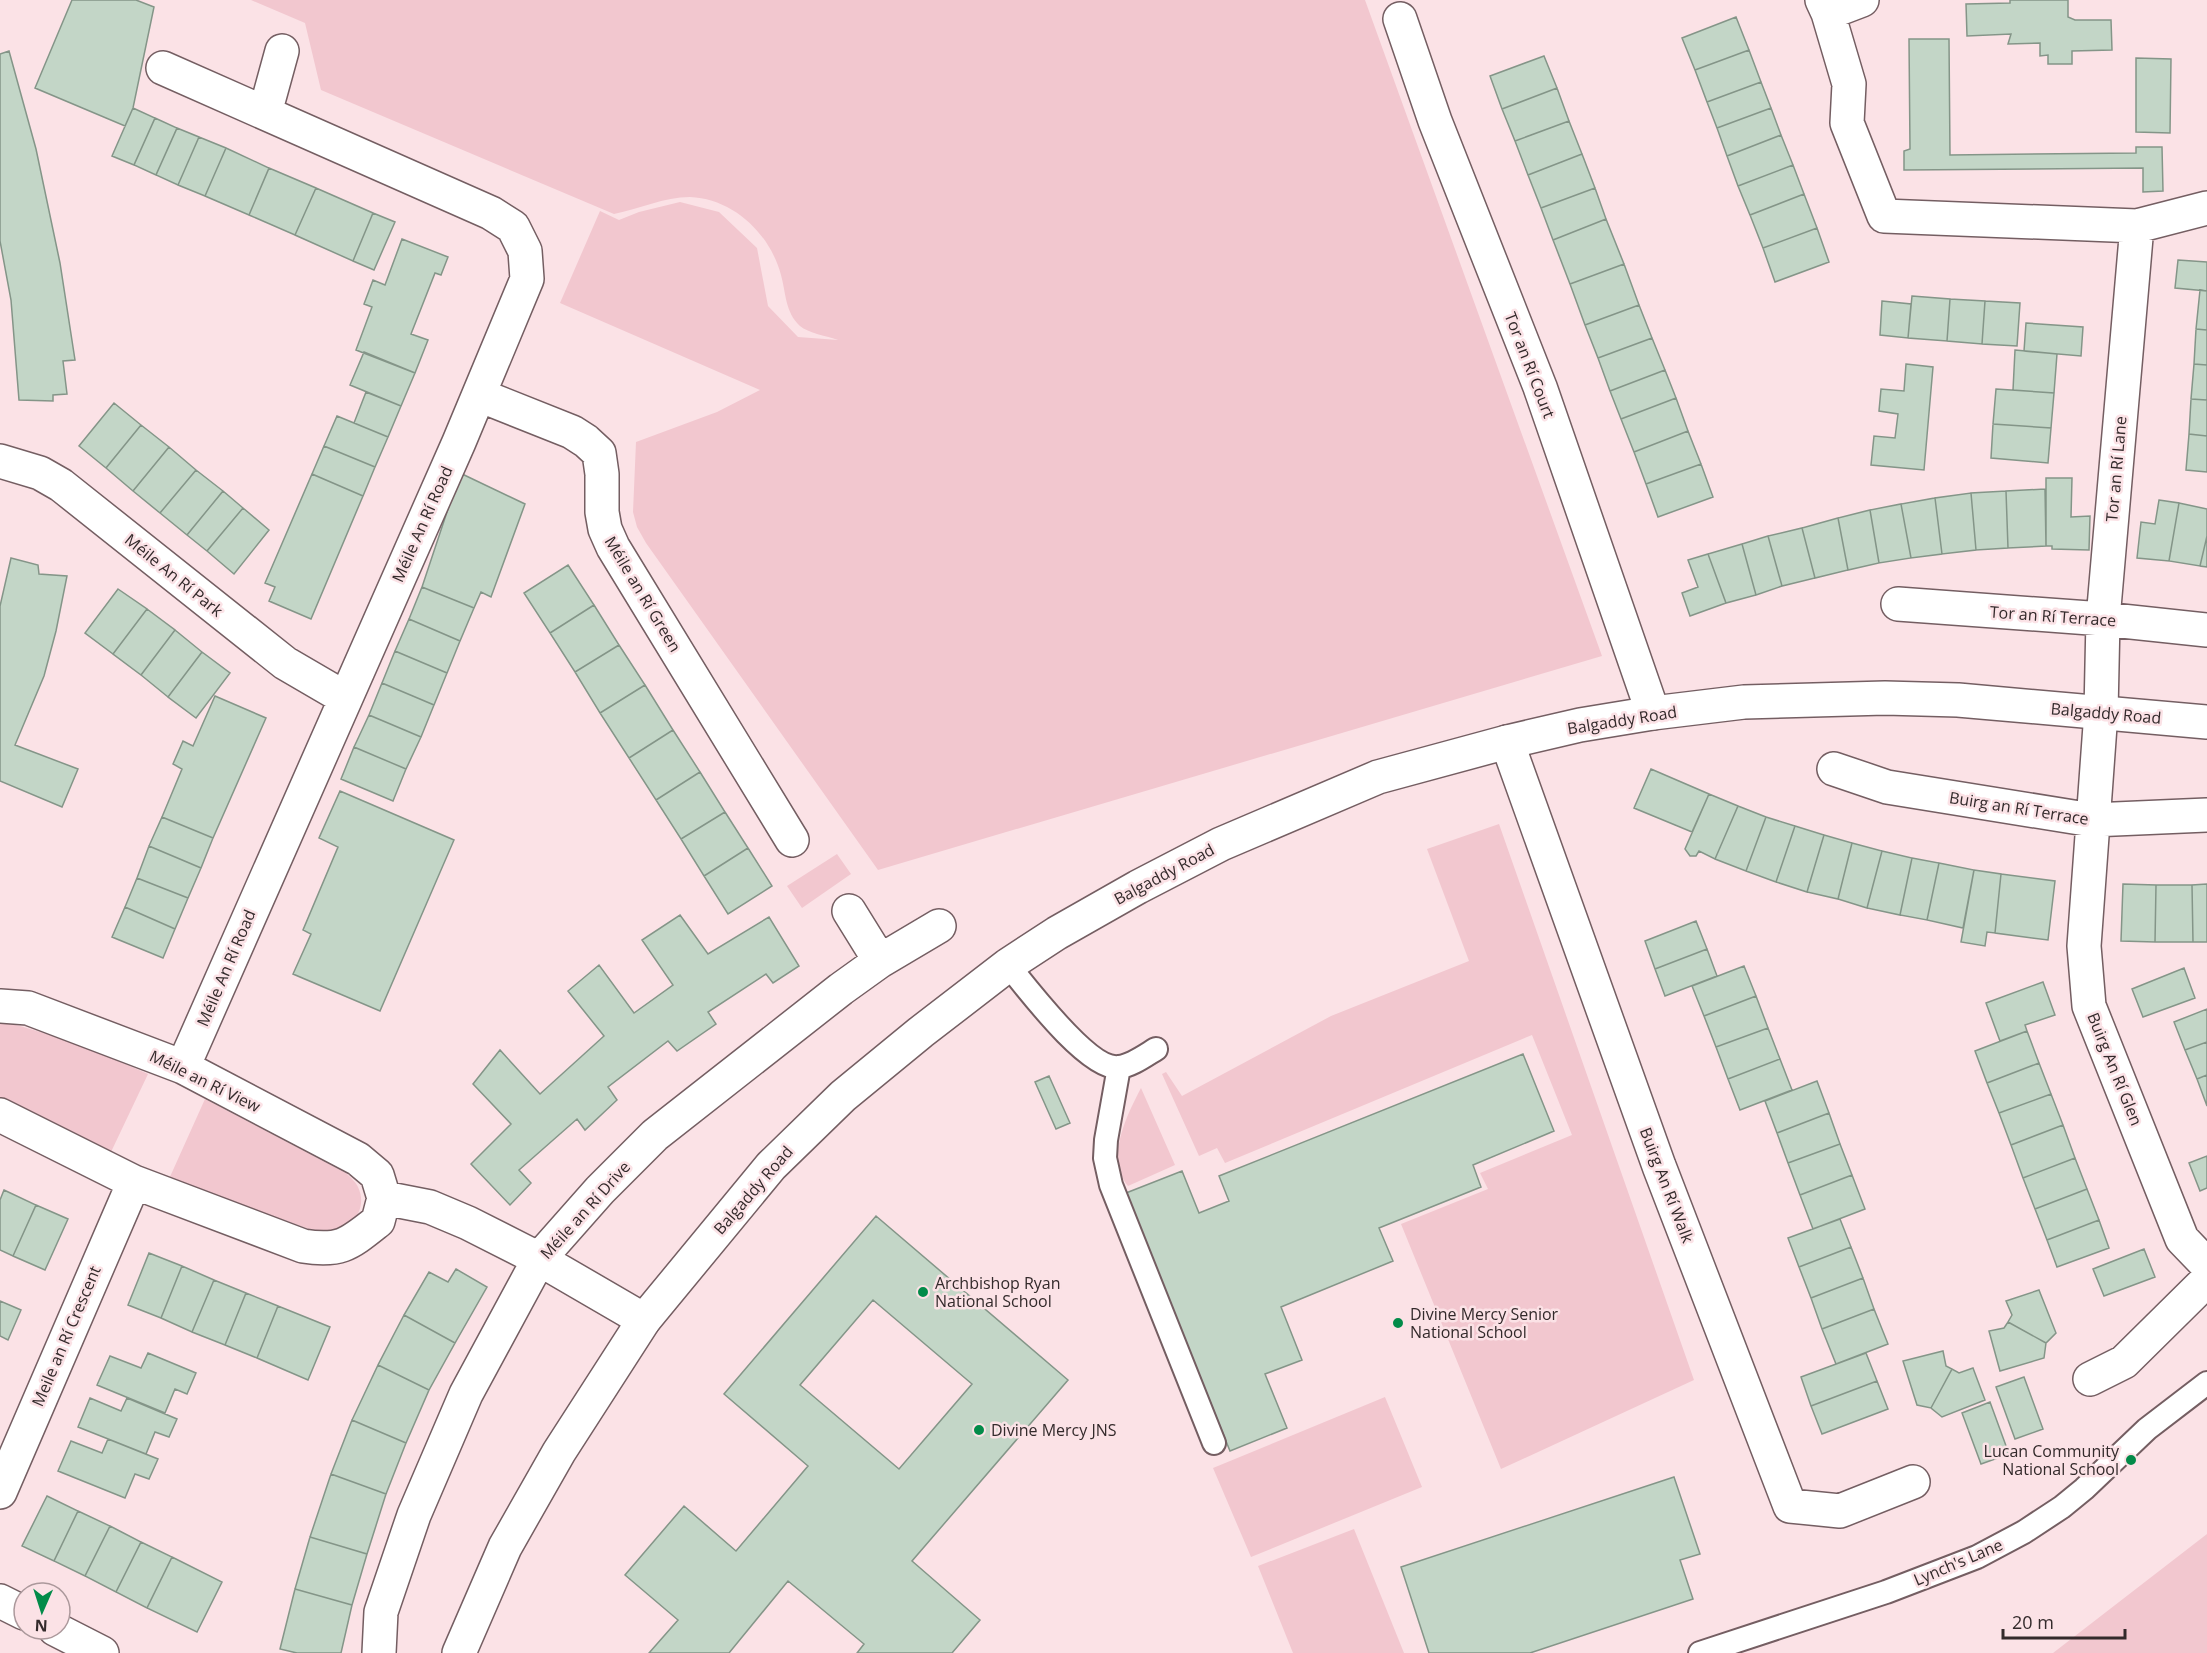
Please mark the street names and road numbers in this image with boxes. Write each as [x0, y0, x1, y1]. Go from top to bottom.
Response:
street label: Tor an Rí Court [1500, 309, 1560, 421]
street label: Tor an Rí Lane [2100, 415, 2132, 523]
street label: Méile An Rí Road [387, 462, 457, 586]
street label: Méile An Rí Park [120, 529, 228, 622]
street label: Méile an Rí Green [600, 532, 686, 656]
street label: Tor an Rí Terrace [1989, 601, 2117, 631]
street label: Balgaddy Road [2050, 697, 2162, 729]
street label: Balgaddy Road [1566, 700, 1678, 740]
street label: Buirg an Rí Terrace [1948, 786, 2090, 830]
street label: Balgaddy Road [1110, 838, 1218, 910]
street label: Méile An Rí Road [191, 906, 261, 1030]
street label: Buirg An Rí Glen [2082, 1009, 2148, 1129]
street label: Méile an Rí View [146, 1045, 265, 1118]
street label: Buirg An Rí Walk [1635, 1124, 1699, 1246]
street label: Balgaddy Road [708, 1141, 798, 1239]
street label: Méile an Rí Drive [535, 1156, 635, 1264]
street label: Meile an Rí Crescent [26, 1262, 106, 1410]
street label: Lynch's Lane [1910, 1533, 2006, 1591]

